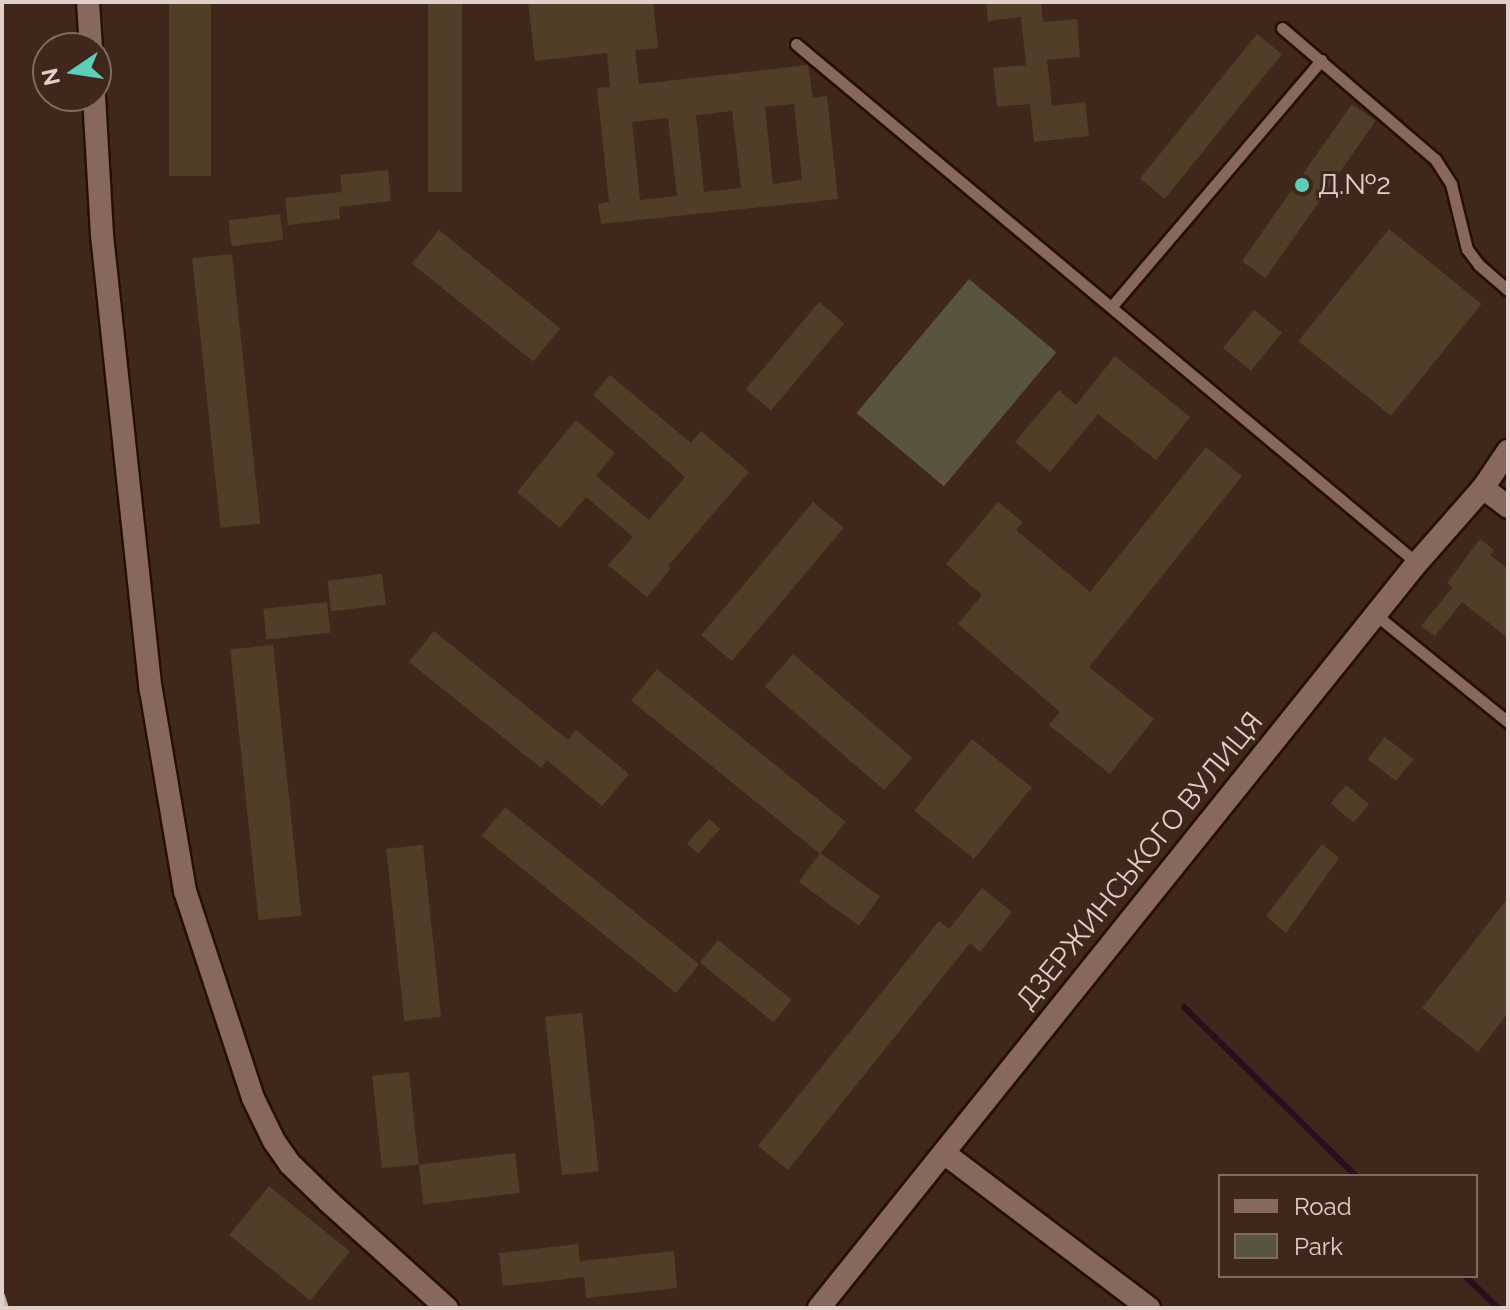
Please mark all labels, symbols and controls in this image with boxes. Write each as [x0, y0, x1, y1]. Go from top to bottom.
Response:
north arrow [32, 32, 112, 112]
text: N [36, 66, 65, 88]
place label: Д.№2 [1318, 168, 1391, 202]
marker: Д.№2 [1293, 176, 1311, 194]
street label: ДЗЕРЖИНСЬКОГО ВУЛИЦЯ [1010, 706, 1270, 1016]
legend [1218, 1174, 1478, 1278]
text: Road [1294, 1192, 1352, 1221]
text: Park [1294, 1232, 1343, 1261]

